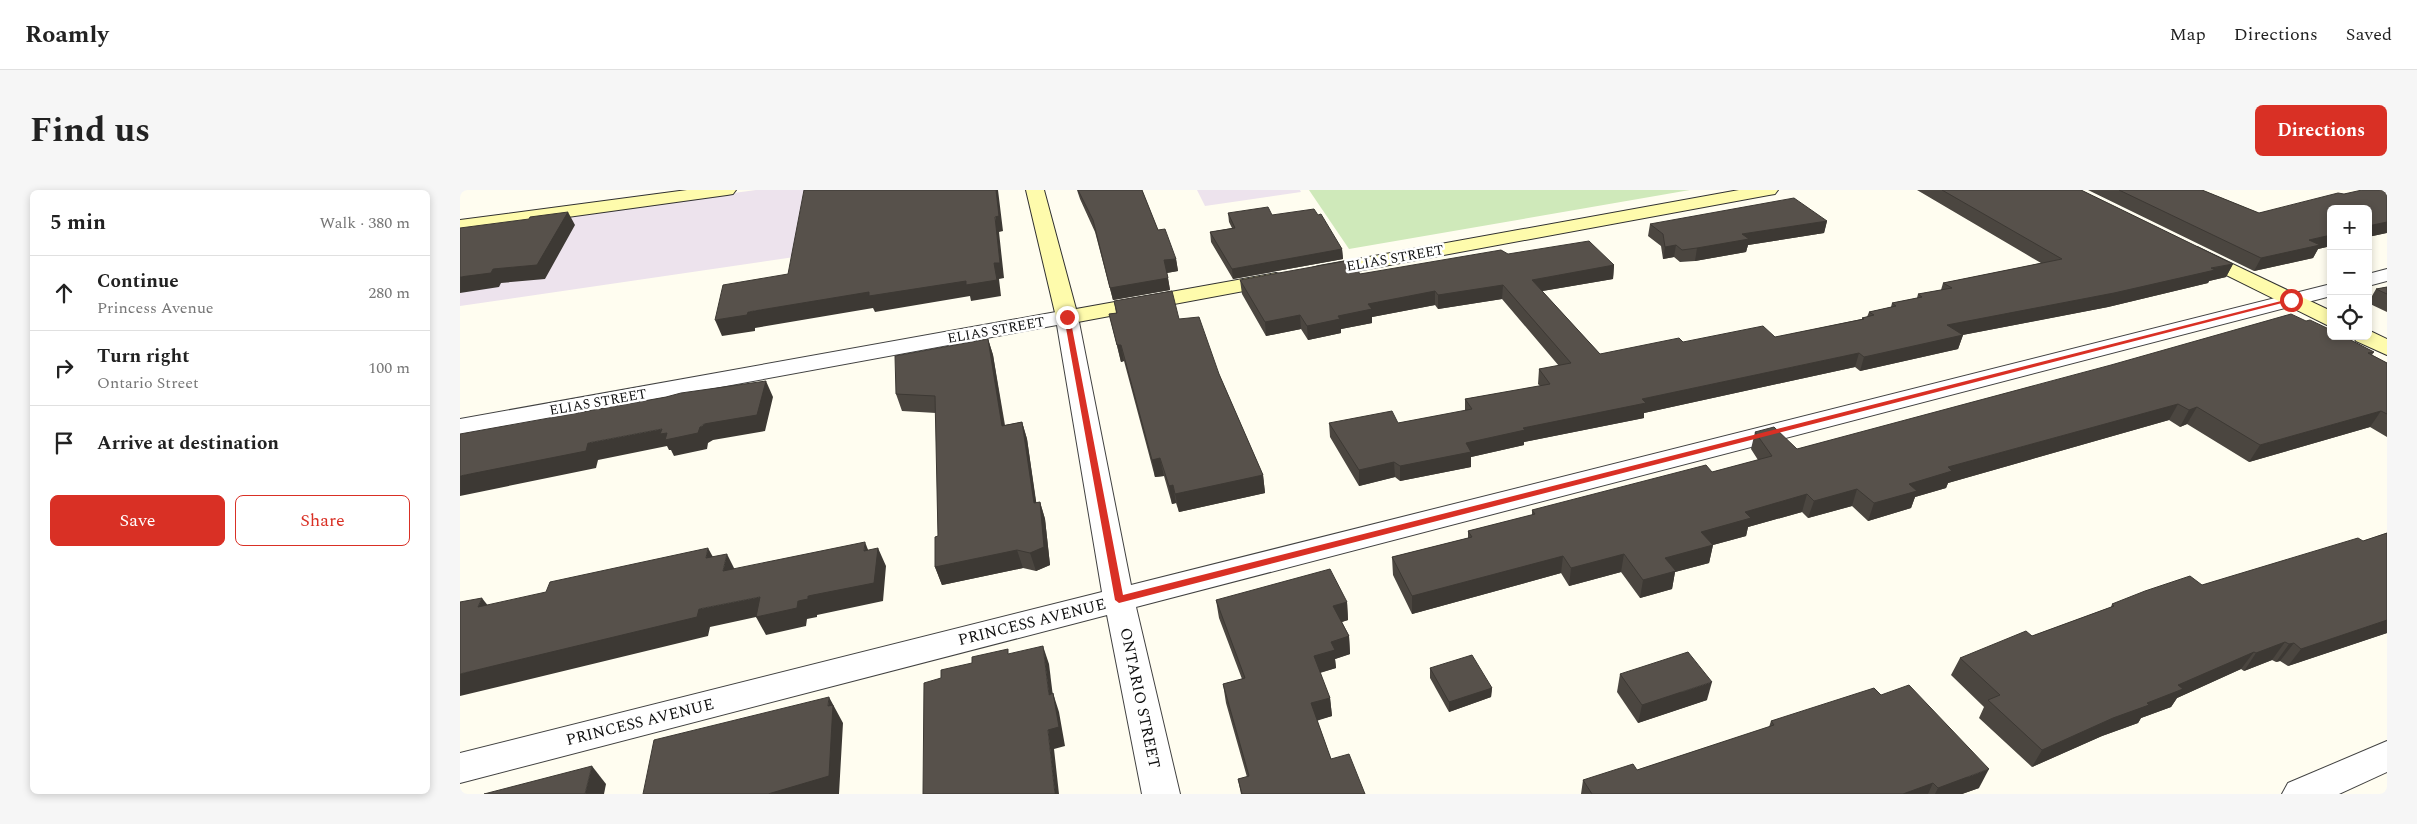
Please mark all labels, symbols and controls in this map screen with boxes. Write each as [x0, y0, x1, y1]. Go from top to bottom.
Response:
text: Roamly [25, 17, 109, 53]
text: Map [2170, 21, 2206, 48]
text: Directions [2234, 21, 2318, 48]
text: Saved [2346, 21, 2392, 48]
text: Find us [30, 104, 150, 157]
button: Directions [2255, 105, 2387, 156]
map controls [2327, 205, 2372, 340]
button: + [2327, 205, 2372, 250]
text: 5 min [50, 207, 106, 239]
text: Walk · 380 m [319, 211, 410, 235]
street label: ELIAS STREET [1345, 239, 1445, 277]
button: − [2327, 250, 2372, 295]
text: Continue [97, 267, 179, 296]
icon: ahead [50, 279, 78, 307]
text: 280 m [368, 281, 410, 305]
route start [2280, 289, 2303, 312]
button: locate [2327, 295, 2372, 340]
text: Princess Avenue [97, 296, 214, 320]
route end [1056, 306, 1079, 329]
street label: ELIAS STREET [946, 311, 1046, 349]
text: Turn right [97, 342, 190, 371]
icon: right [50, 354, 78, 382]
text: 100 m [368, 356, 410, 380]
text: Ontario Street [97, 371, 199, 395]
street label: ELIAS STREET [548, 383, 648, 421]
icon: arrive [50, 429, 78, 457]
text: Arrive at destination [97, 429, 279, 458]
button: Save [50, 495, 225, 546]
button: Share [235, 495, 410, 546]
street label: PRINCESS AVENUE [956, 592, 1108, 652]
street label: ONTARIO STREET [1113, 625, 1167, 771]
street label: PRINCESS AVENUE [564, 692, 716, 752]

